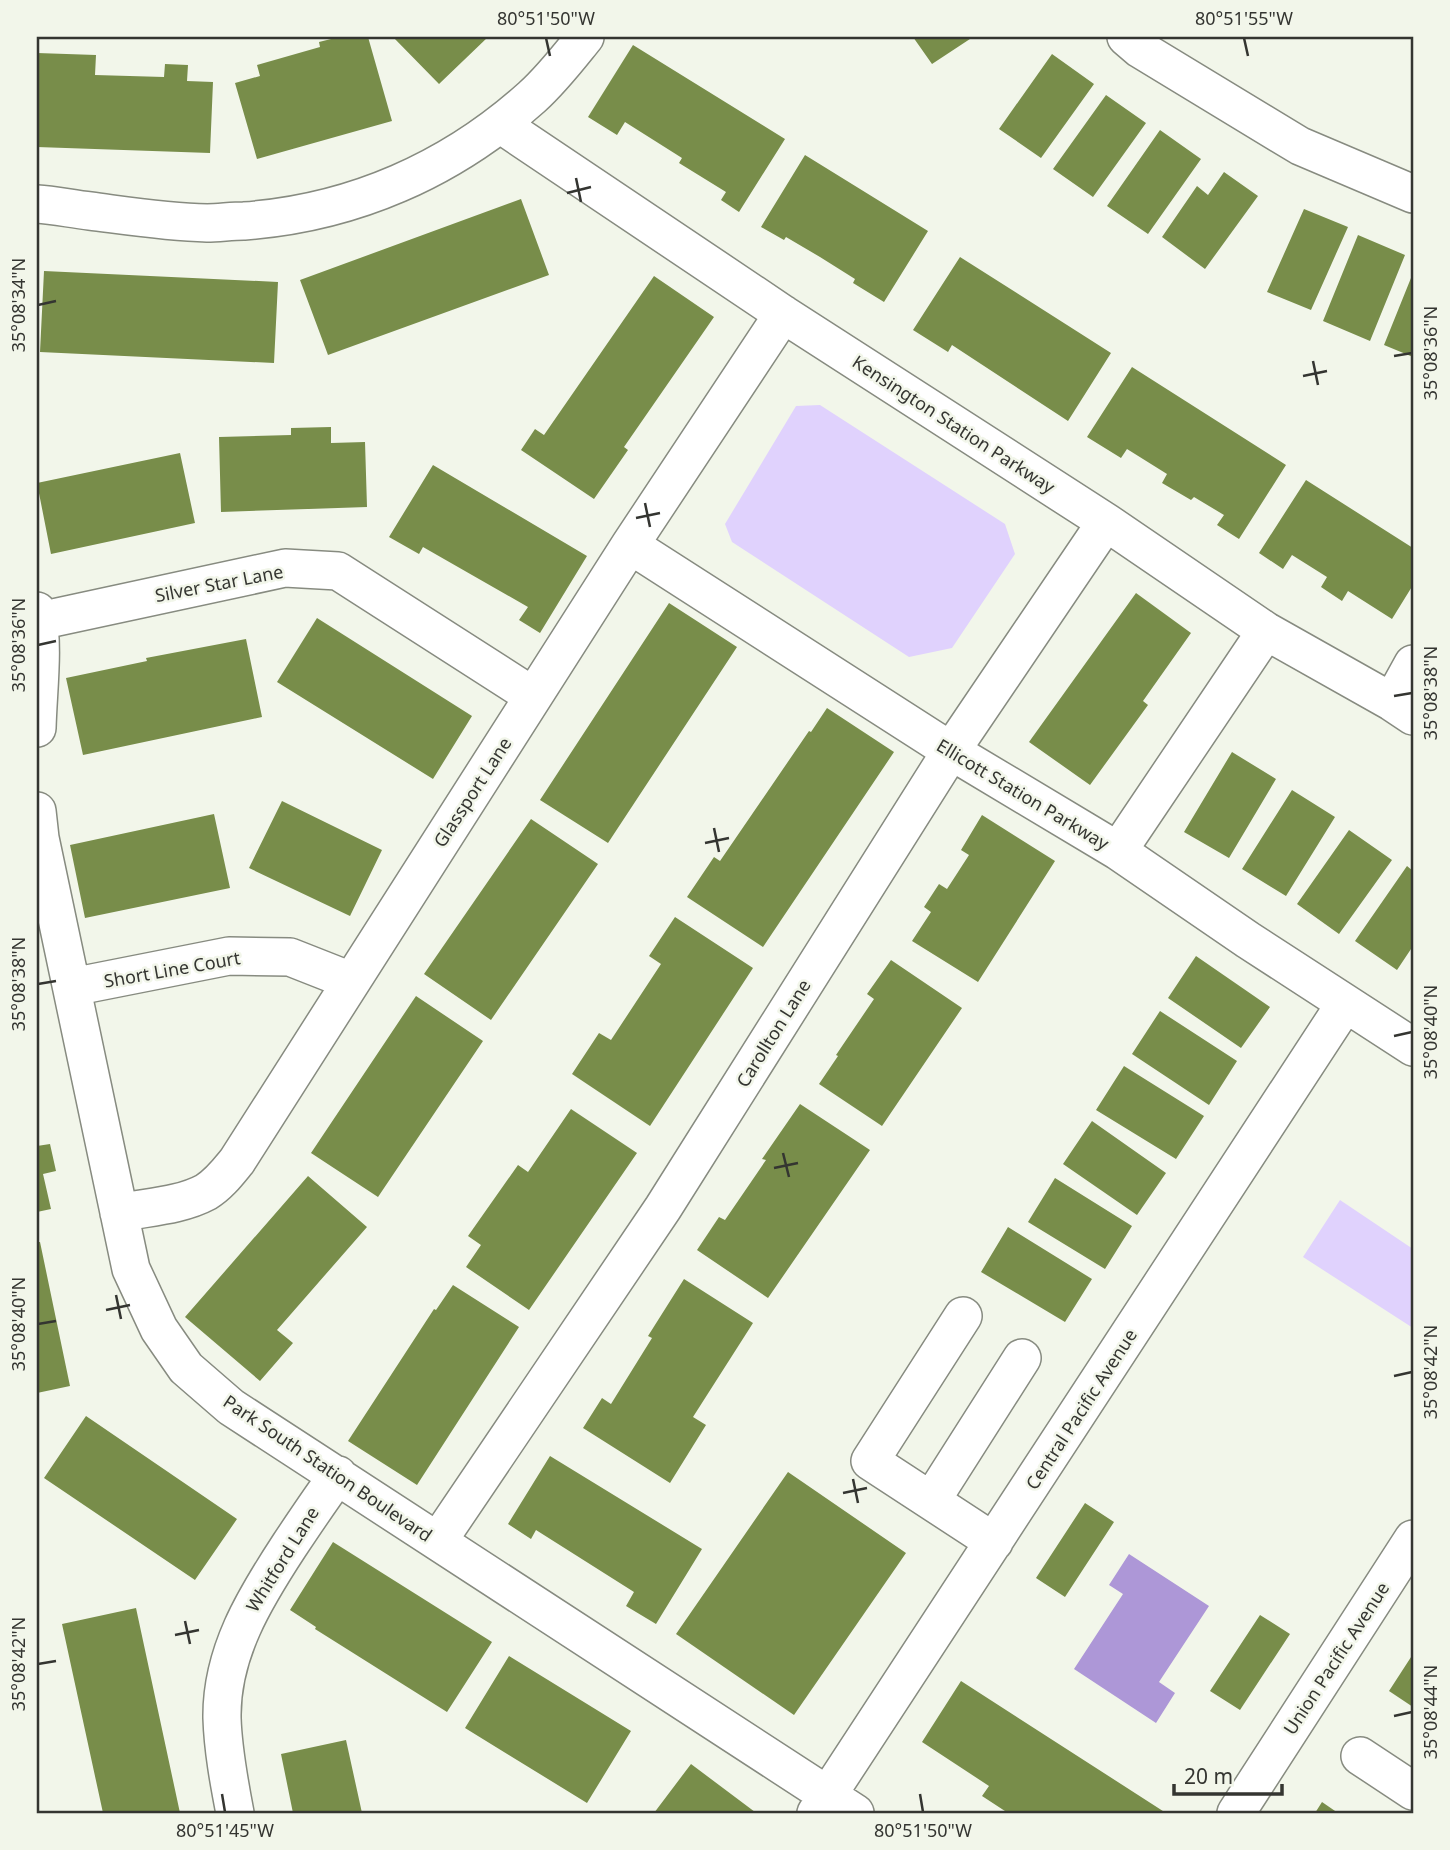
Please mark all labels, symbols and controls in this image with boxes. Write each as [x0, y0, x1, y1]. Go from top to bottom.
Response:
text: 80°51'50"W [497, 6, 595, 30]
text: 80°51'55"W [1195, 6, 1293, 30]
text: 35°08'34"N [6, 258, 30, 352]
text: 35°08'36"N [1418, 306, 1442, 400]
street label: Kensington Station Parkway [848, 349, 1061, 499]
street label: Silver Star Lane [153, 559, 285, 607]
text: 35°08'36"N [6, 598, 30, 692]
text: 35°08'38"N [1418, 646, 1442, 740]
street label: Glassport Lane [427, 732, 517, 852]
street label: Ellicott Station Parkway [932, 733, 1114, 855]
text: 35°08'38"N [6, 937, 30, 1031]
street label: Short Line Court [102, 945, 242, 993]
street label: Carollton Lane [730, 975, 816, 1091]
text: 35°08'40"N [1418, 985, 1442, 1079]
text: 35°08'40"N [6, 1277, 30, 1371]
street label: Central Pacific Avenue [1020, 1324, 1142, 1494]
text: 35°08'42"N [1418, 1325, 1442, 1419]
street label: Park South Station Boulevard [219, 1389, 437, 1547]
street label: Whitford Lane [240, 1502, 324, 1616]
street label: Union Pacific Avenue [1278, 1577, 1394, 1739]
text: 35°08'42"N [6, 1617, 30, 1711]
text: 35°08'44"N [1418, 1665, 1442, 1759]
scale bar [1174, 1752, 1282, 1796]
text: 20 m [1184, 1762, 1233, 1790]
text: 80°51'45"W [176, 1818, 274, 1842]
text: 80°51'50"W [874, 1818, 972, 1842]

